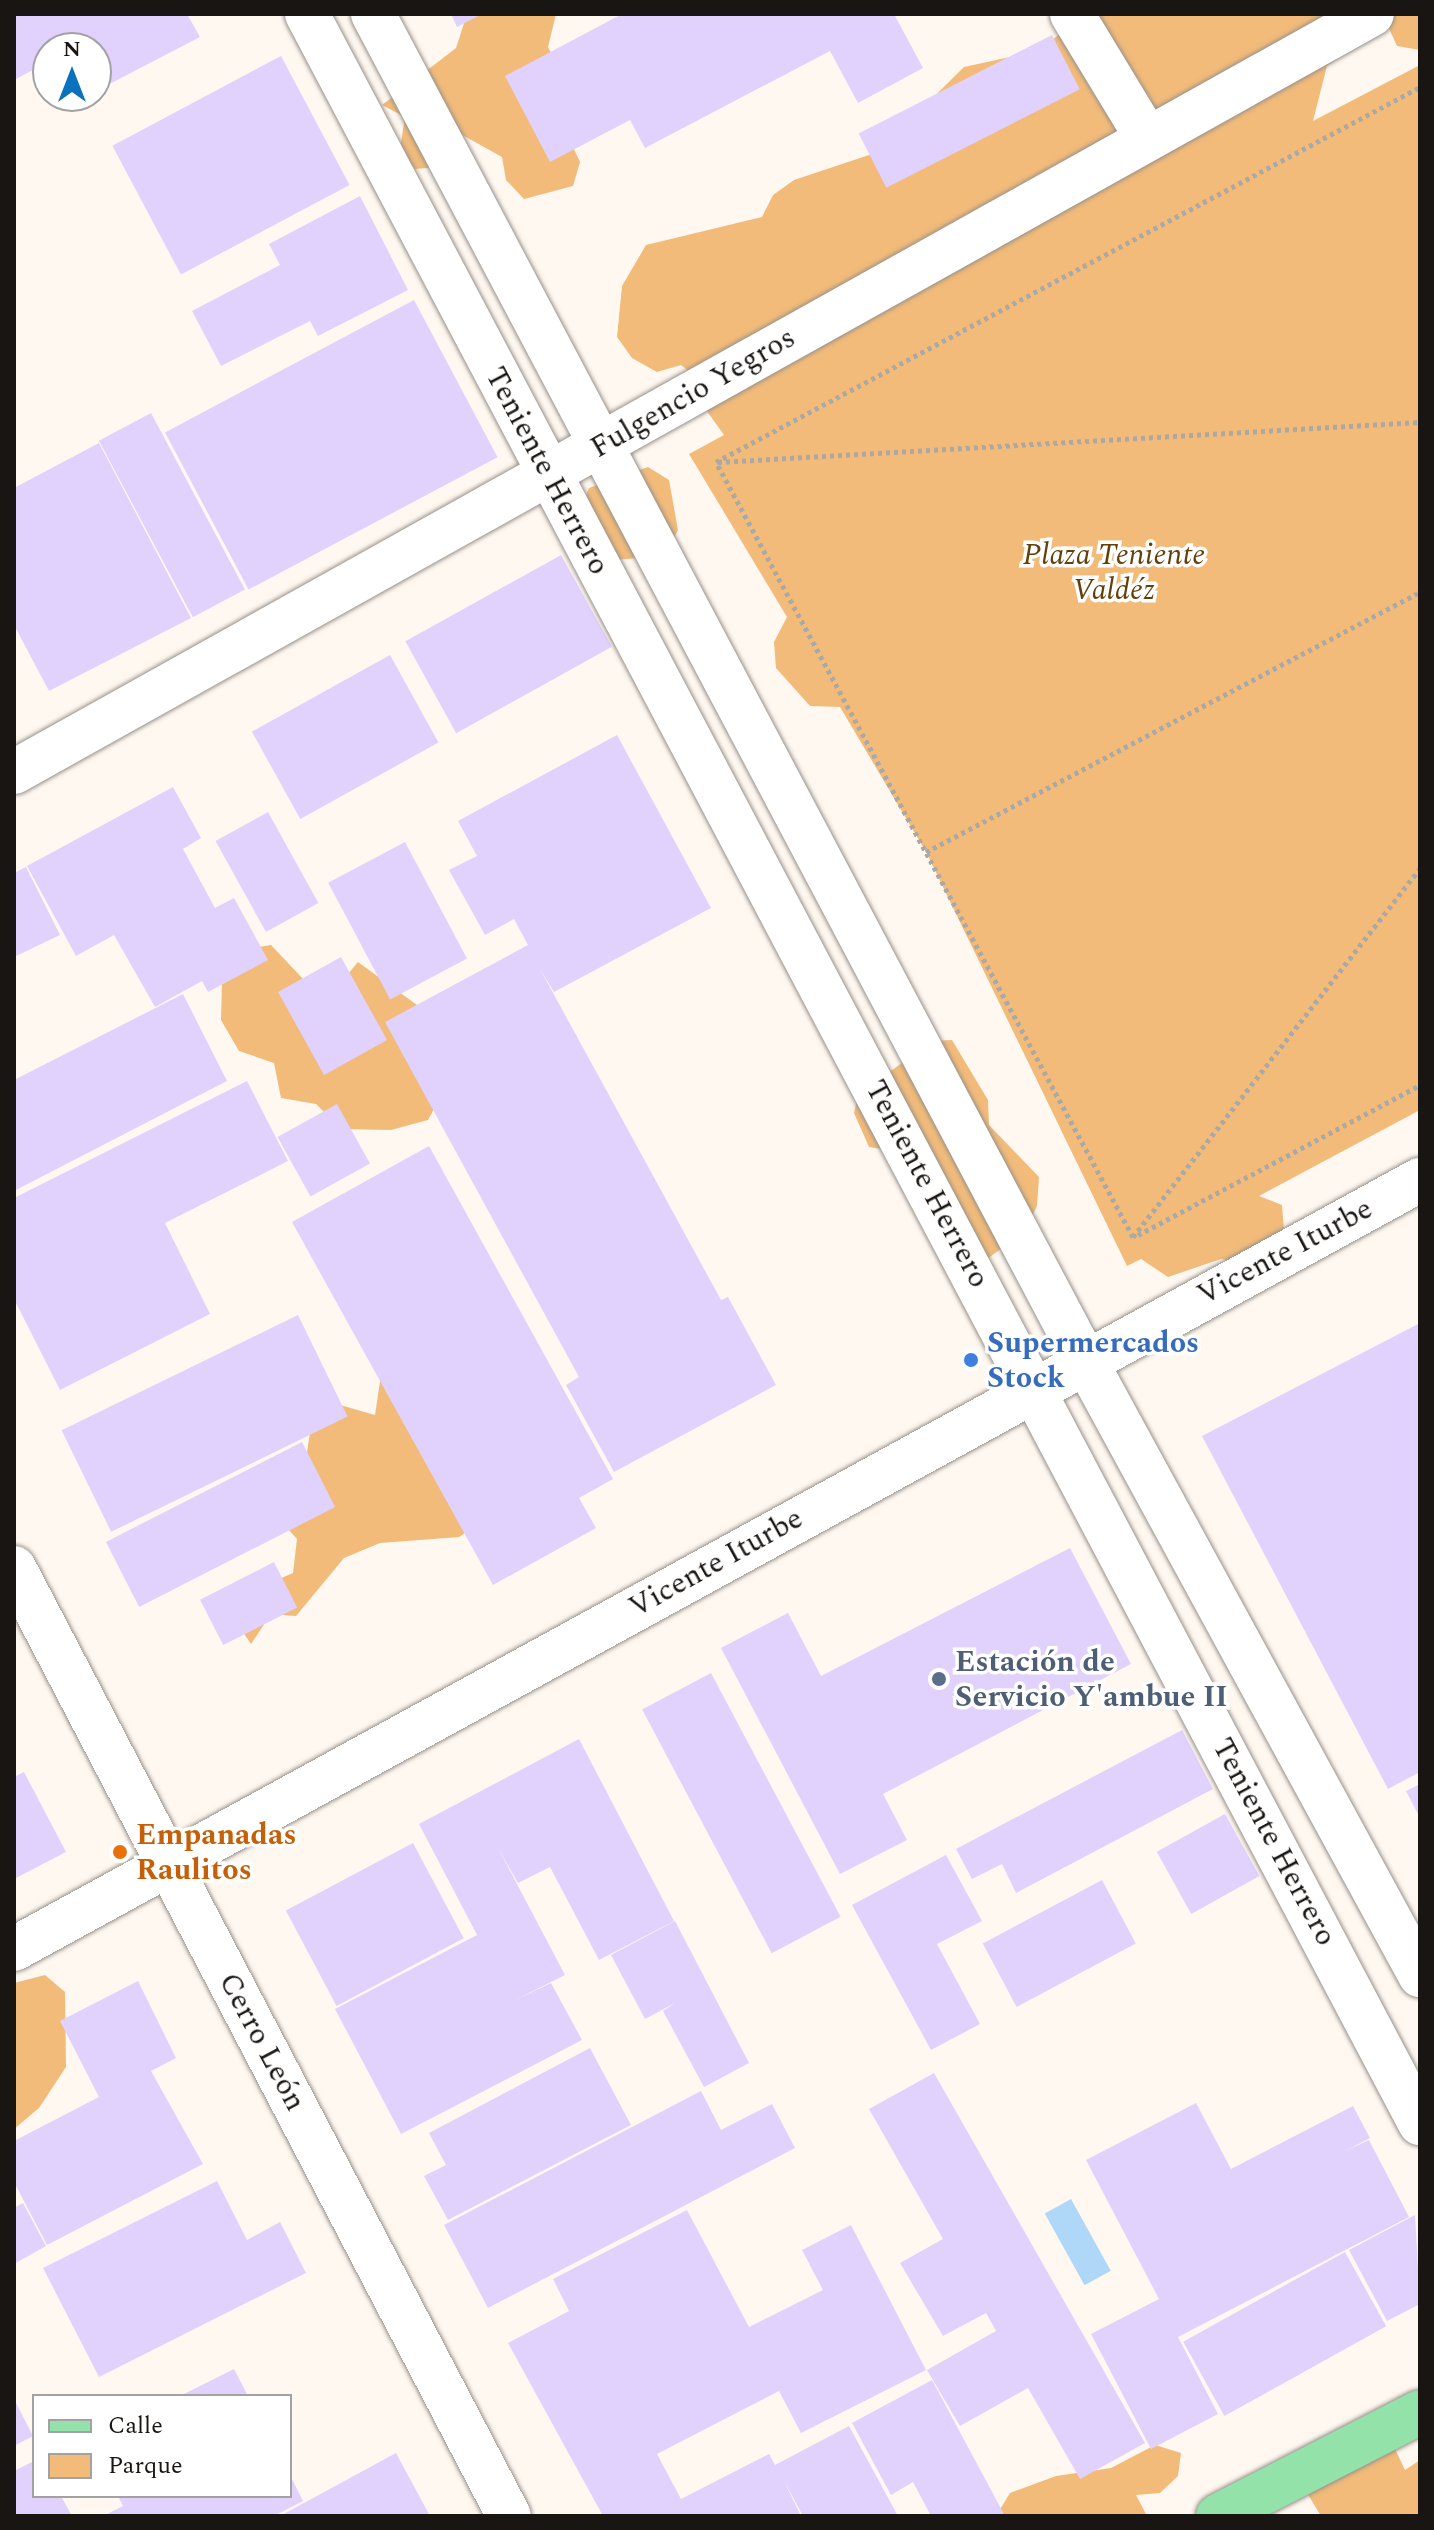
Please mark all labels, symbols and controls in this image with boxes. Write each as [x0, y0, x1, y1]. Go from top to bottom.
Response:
north arrow [32, 32, 112, 112]
text: N [63, 33, 81, 66]
street label: Fulgencio Yegros [584, 320, 802, 466]
street label: Teniente Herrero [477, 361, 617, 581]
park label: Plaza Teniente Valdéz [1023, 537, 1205, 608]
street label: Teniente Herrero [857, 1074, 997, 1294]
street label: Vicente Iturbe [1191, 1191, 1379, 1313]
place label: Supermercados Stock [987, 1325, 1199, 1396]
marker: Supermercados Stock [962, 1351, 980, 1369]
street label: Vicente Iturbe [623, 1500, 809, 1626]
place label: Estación de Servicio Y'ambue II [955, 1644, 1228, 1714]
marker: Estación de Servicio Y'ambue II [930, 1670, 948, 1688]
street label: Teniente Herrero [1204, 1732, 1344, 1952]
place label: Empanadas Raulitos [136, 1817, 297, 1888]
marker: Empanadas Raulitos [111, 1843, 129, 1861]
street label: Cerro León [211, 1967, 313, 2117]
legend [32, 2394, 292, 2498]
text: Calle [108, 2408, 163, 2444]
text: Parque [108, 2448, 183, 2484]

